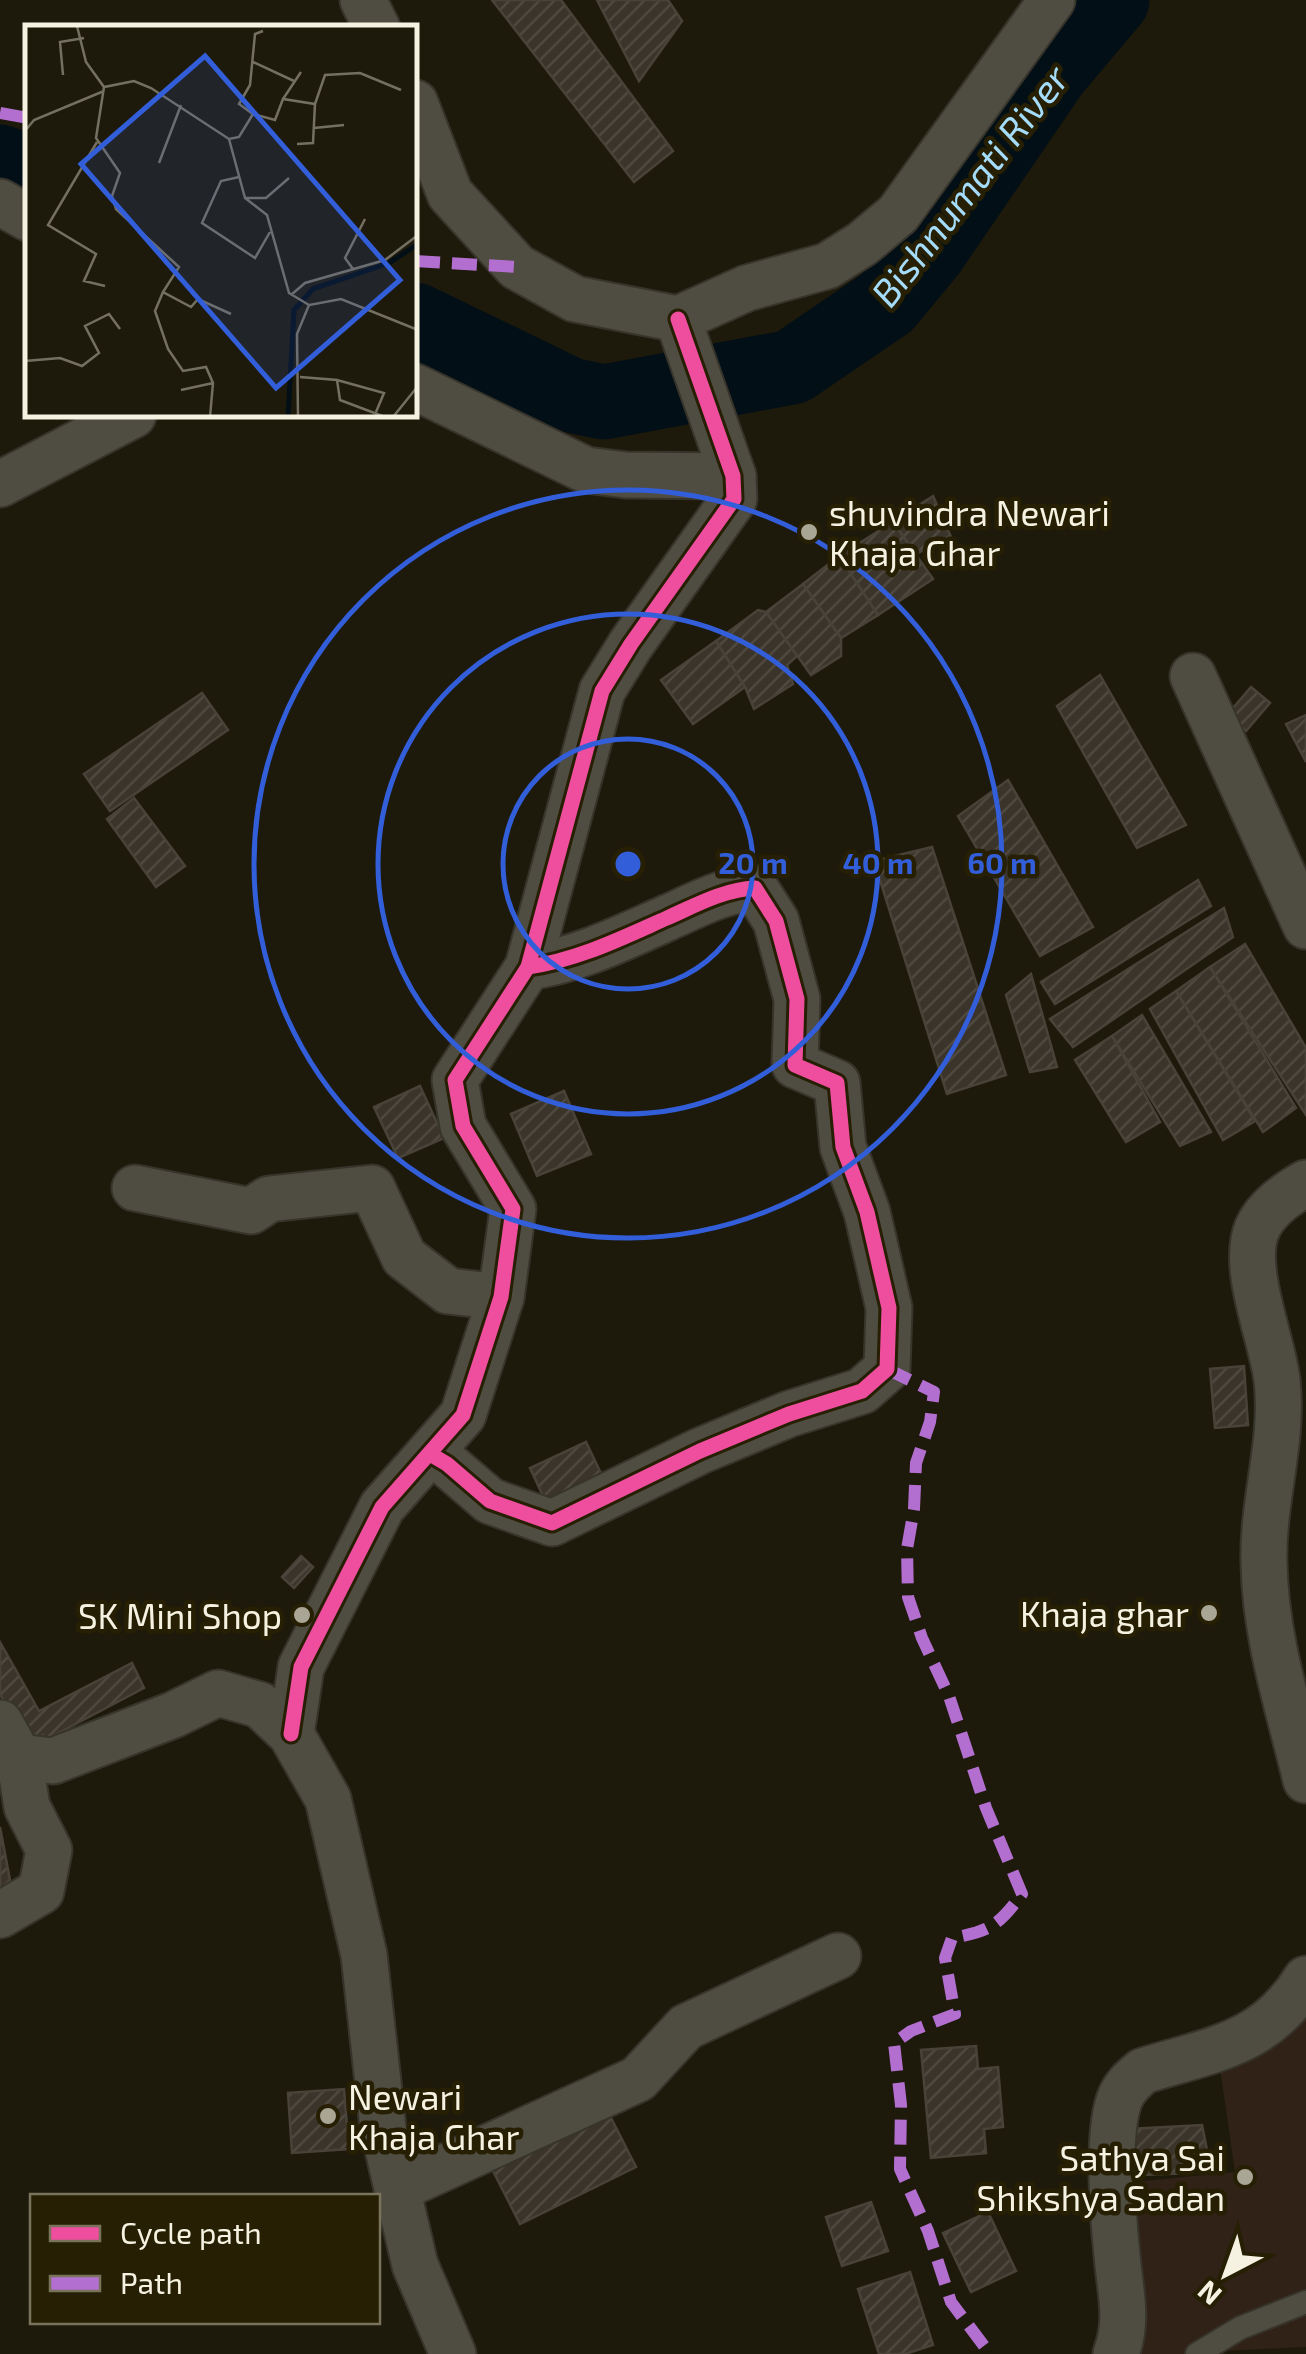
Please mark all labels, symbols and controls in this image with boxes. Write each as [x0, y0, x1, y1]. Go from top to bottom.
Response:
inset map [25, 25, 418, 418]
water label: Bishnumati River [861, 55, 1078, 315]
place label: shuvindra Newari Khaja Ghar [829, 491, 1110, 573]
marker: shuvindra Newari Khaja Ghar [798, 521, 820, 543]
text: 20 m [718, 844, 788, 880]
text: 40 m [843, 844, 913, 880]
text: 60 m [967, 844, 1037, 880]
centre of rings [610, 846, 646, 882]
place label: Khaja ghar [1020, 1592, 1189, 1634]
place label: SK Mini Shop [78, 1594, 282, 1636]
marker: Khaja ghar [1198, 1602, 1220, 1624]
marker: SK Mini Shop [291, 1604, 313, 1626]
place label: Newari Khaja Ghar [348, 2075, 520, 2157]
marker: Newari Khaja Ghar [317, 2105, 339, 2127]
place label: Sathya Sai Shikshya Sadan [977, 2136, 1225, 2218]
marker: Sathya Sai Shikshya Sadan [1234, 2166, 1256, 2188]
legend [30, 2194, 380, 2324]
text: Cycle path [120, 2214, 262, 2250]
north arrow [1176, 2224, 1276, 2324]
text: Path [120, 2264, 183, 2300]
text: N [1190, 2274, 1228, 2313]

